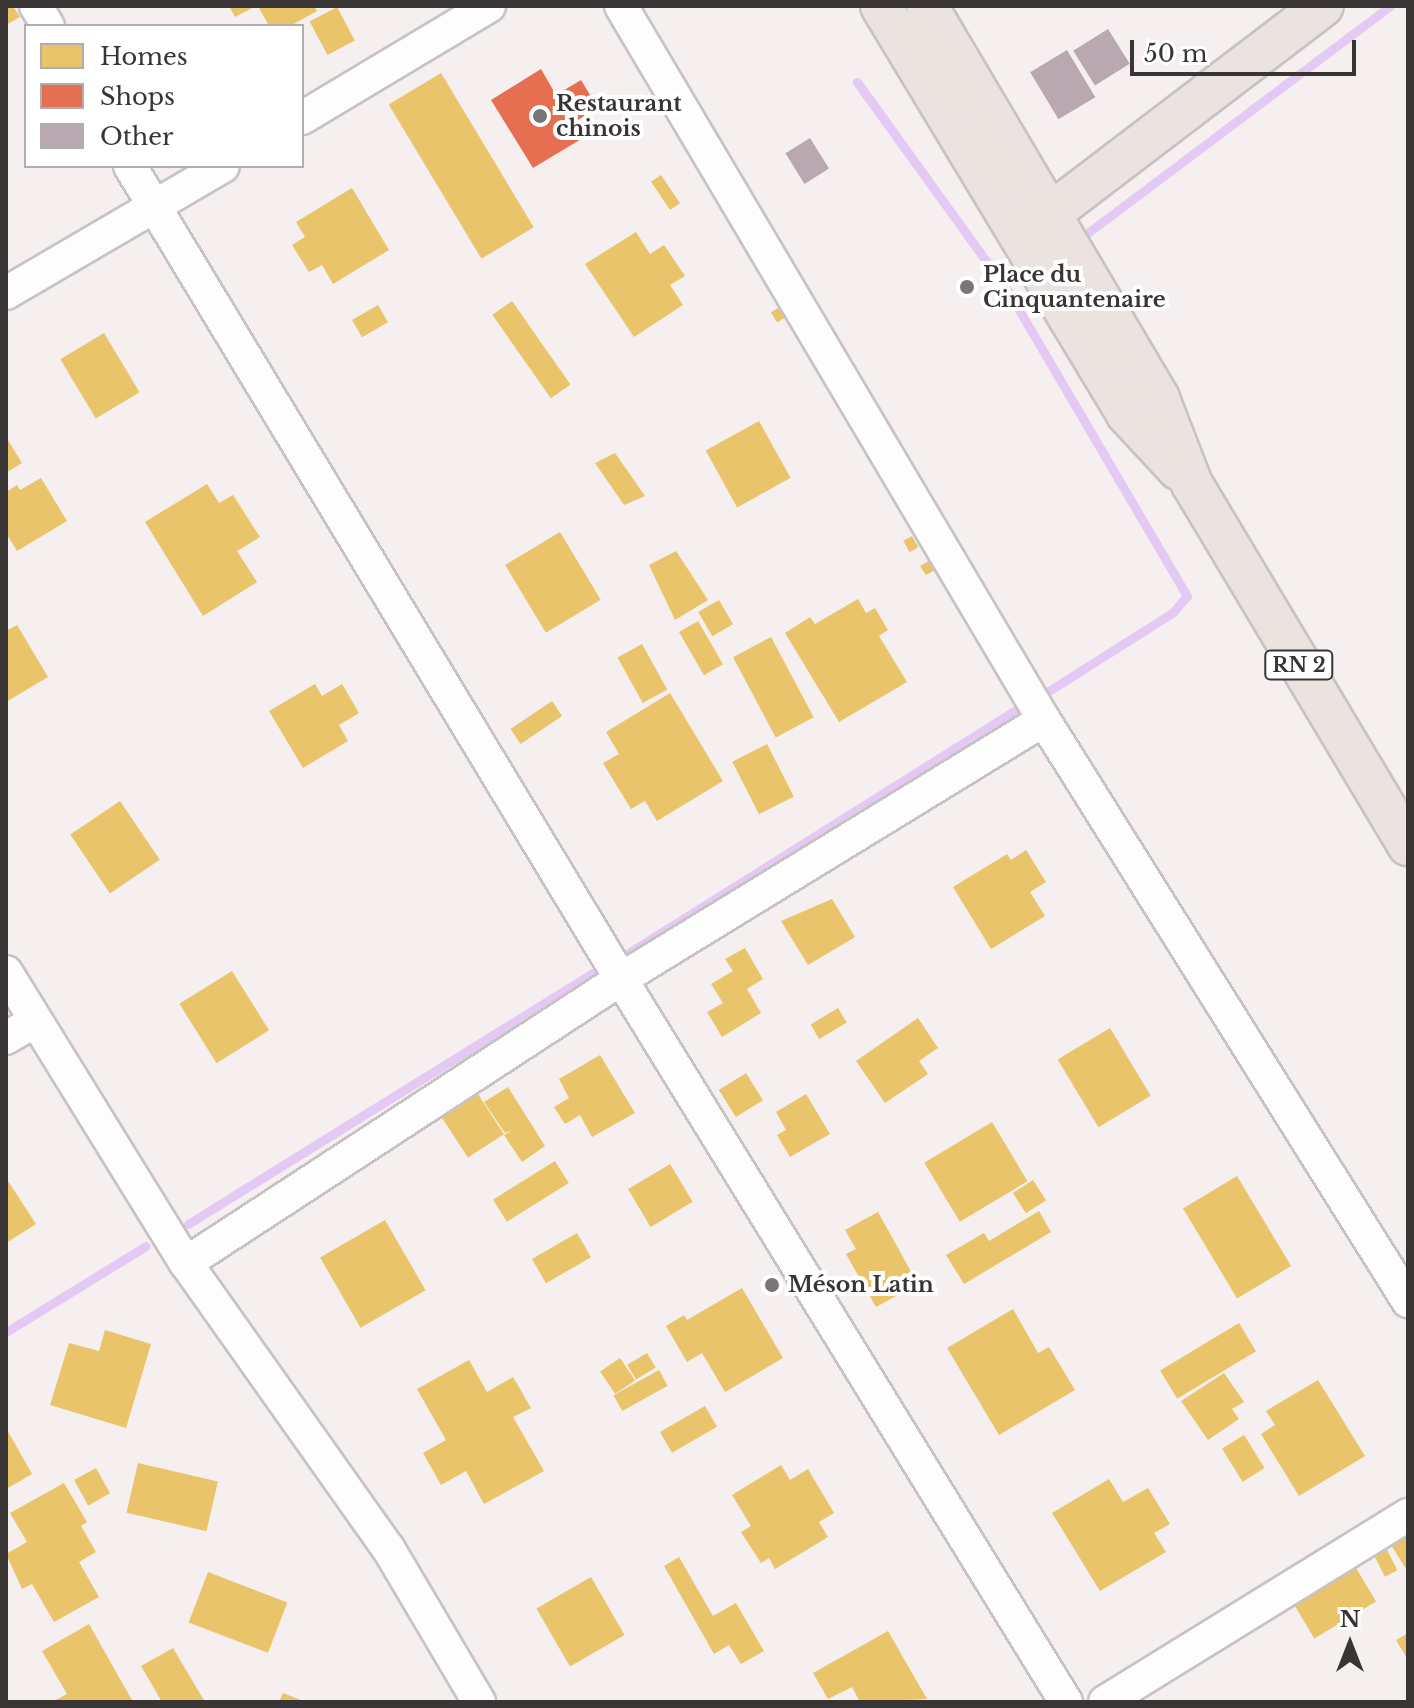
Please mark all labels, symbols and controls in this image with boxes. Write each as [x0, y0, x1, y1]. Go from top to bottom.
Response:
legend [24, 24, 304, 168]
scale bar [1134, 24, 1360, 74]
text: 50 m [1144, 39, 1207, 68]
text: Homes [100, 42, 188, 71]
text: Shops [100, 82, 175, 111]
place label: Restaurant chinois [556, 90, 682, 142]
marker: Restaurant chinois [531, 107, 549, 125]
text: Other [100, 122, 174, 151]
place label: Place du Cinquantenaire [983, 261, 1166, 312]
marker: Place du Cinquantenaire [958, 278, 976, 296]
road number: RN 2 [1263, 649, 1335, 681]
place label: Méson Latin [788, 1272, 934, 1298]
marker: Méson Latin [763, 1276, 781, 1294]
north arrow [1310, 1604, 1390, 1684]
text: N [1340, 1606, 1360, 1633]

